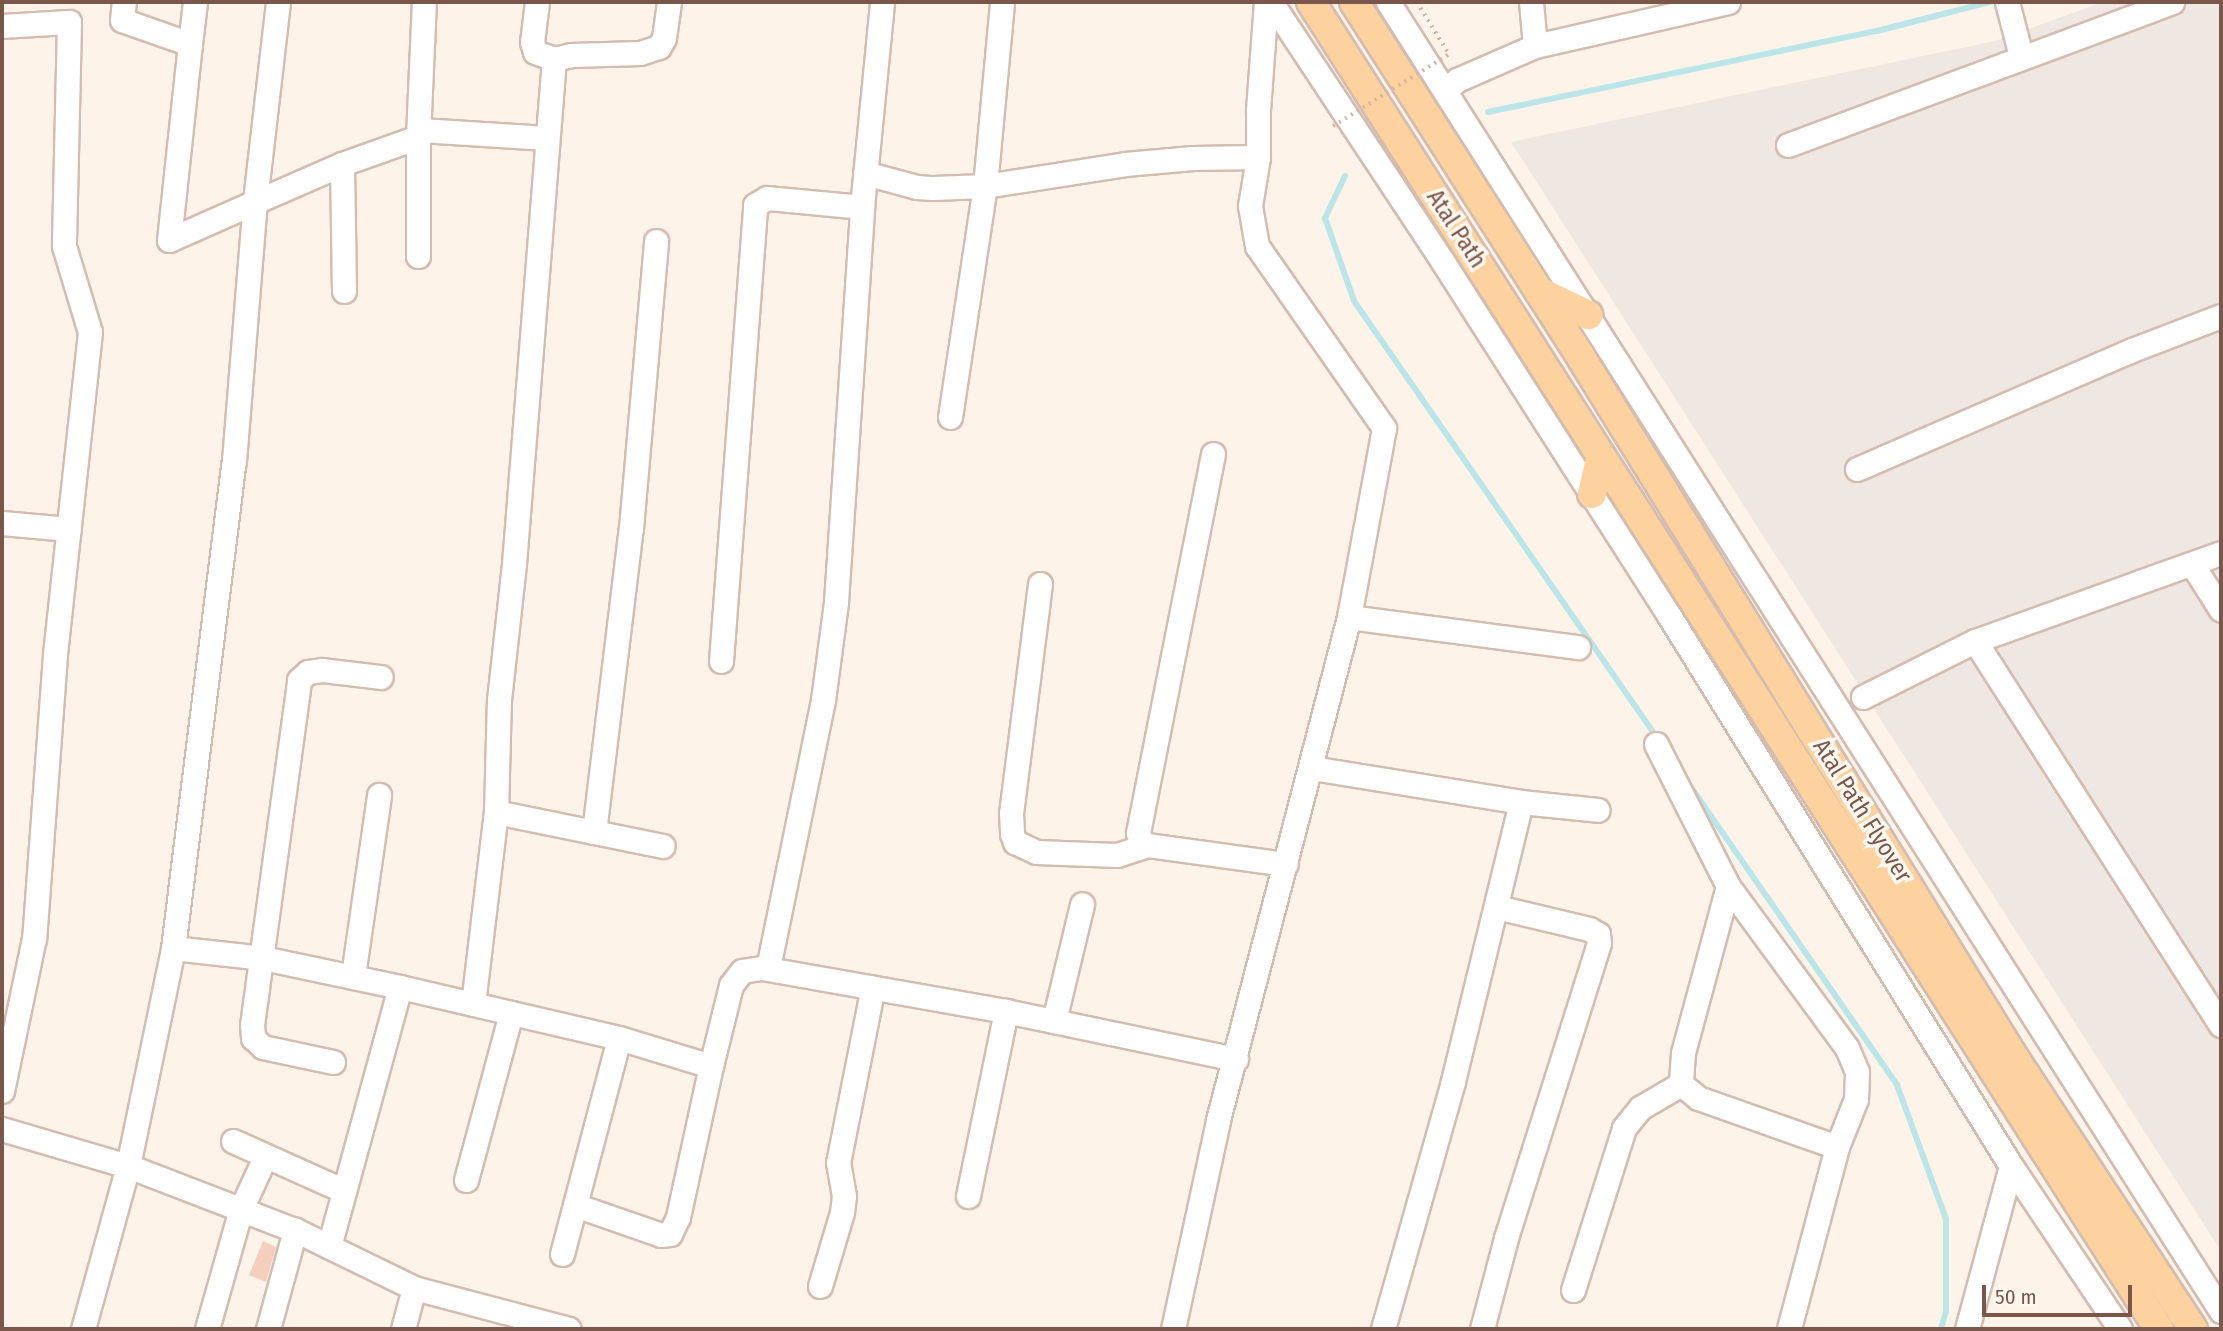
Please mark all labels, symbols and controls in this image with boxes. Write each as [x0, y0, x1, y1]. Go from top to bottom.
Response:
street label: Atal Path [1420, 185, 1492, 273]
street label: Atal Path Flyover [1807, 734, 1917, 888]
scale bar [1985, 1272, 2136, 1316]
text: 50 m [1995, 1284, 2037, 1310]

